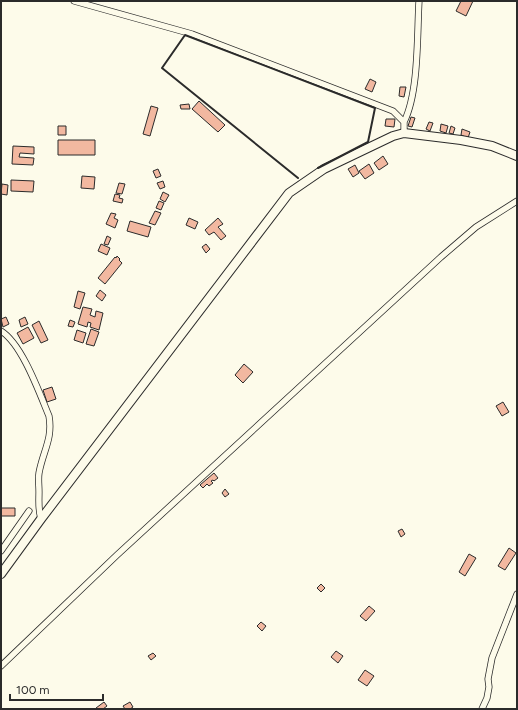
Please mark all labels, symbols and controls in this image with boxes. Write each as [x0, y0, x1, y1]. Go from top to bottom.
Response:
scale bar [10, 676, 103, 702]
text: 100 m [16, 683, 50, 697]

